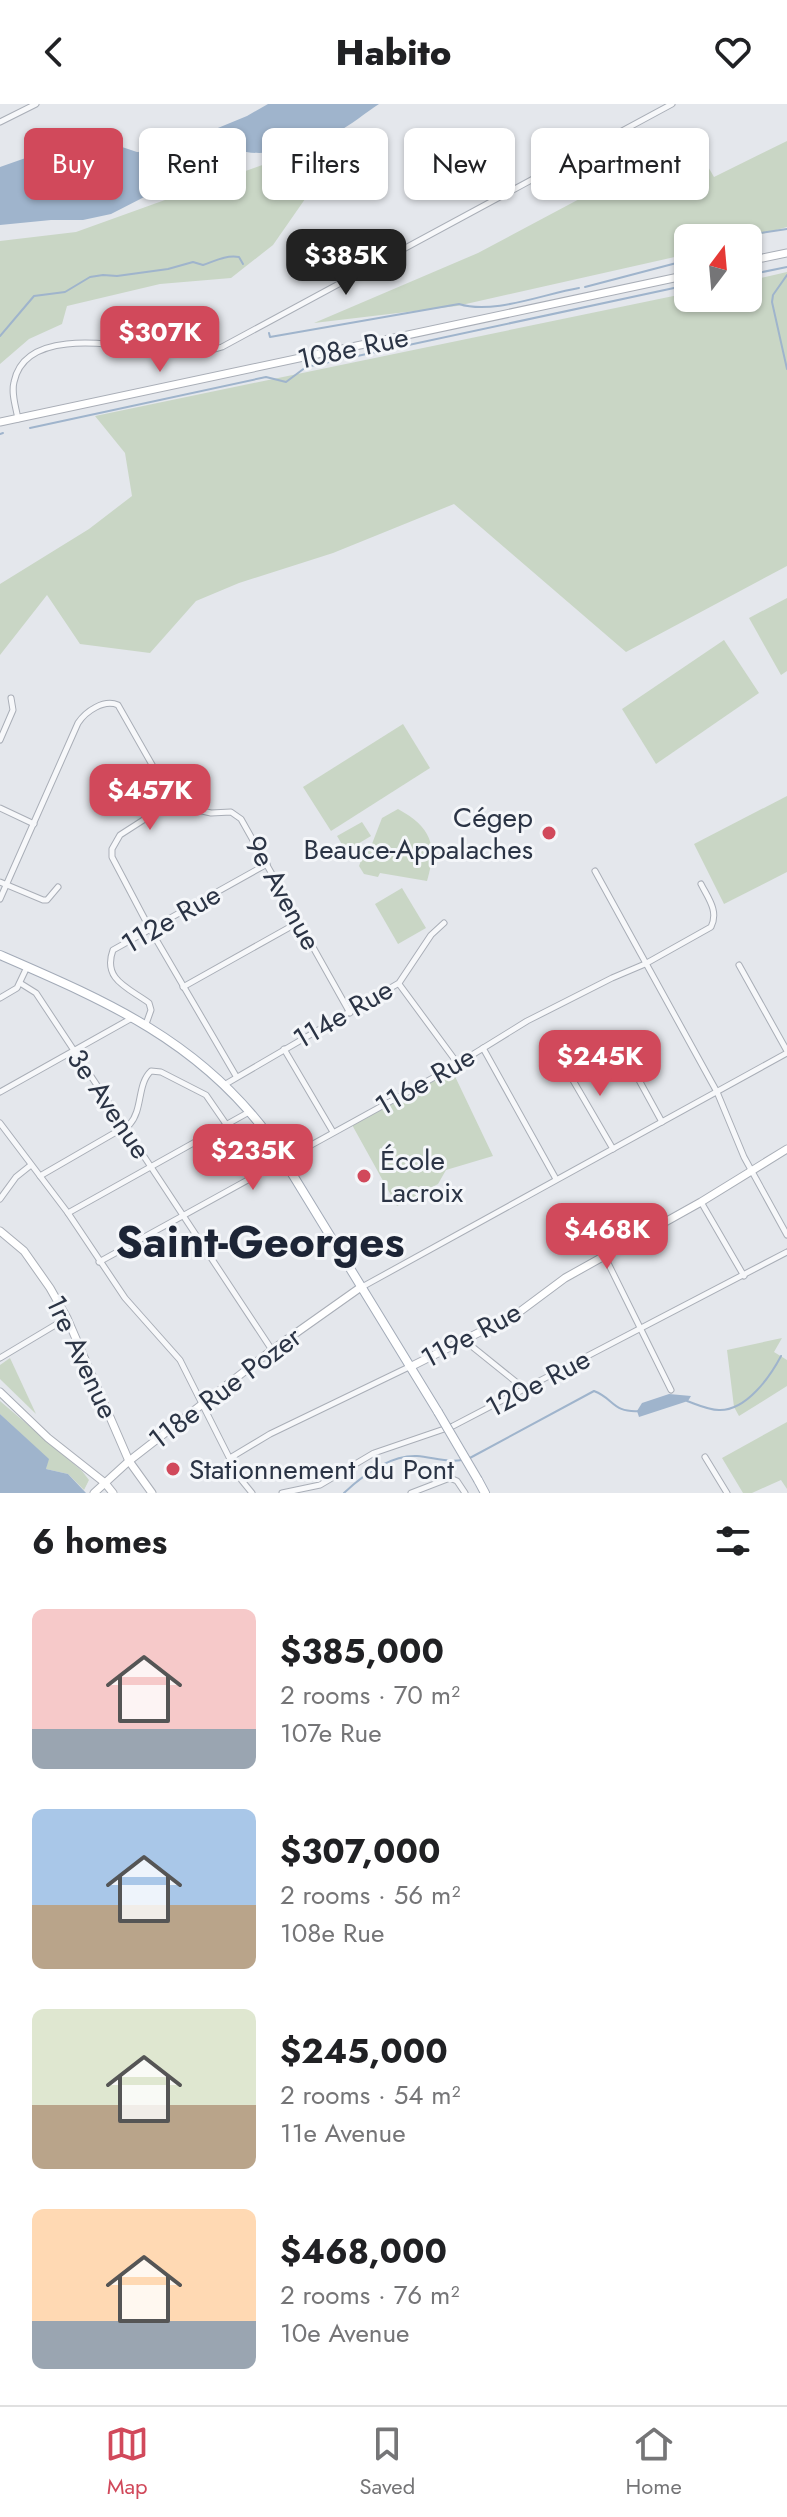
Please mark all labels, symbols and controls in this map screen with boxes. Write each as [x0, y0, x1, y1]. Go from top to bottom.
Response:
text: Habito [336, 26, 451, 78]
icon: back [32, 30, 76, 74]
icon: heart [711, 30, 755, 74]
chip: Buy [24, 128, 123, 200]
chip: Rent [139, 128, 246, 200]
chip: Filters [262, 128, 388, 200]
chip: New [404, 128, 515, 200]
chip: Apartment [531, 128, 709, 200]
north arrow [674, 224, 762, 312]
map controls [674, 224, 762, 312]
pin: $385K [290, 229, 402, 297]
text: $385K [304, 236, 388, 274]
pin: $307K [104, 306, 216, 374]
text: $307K [118, 313, 202, 351]
street label: 108e Rue [294, 316, 412, 380]
pin: $457K [94, 764, 206, 832]
text: $457K [108, 771, 192, 809]
place label: Cégep Beauce-Appalaches [304, 797, 533, 870]
marker: Cégep Beauce-Appalaches [540, 824, 558, 842]
street label: 9e Avenue [235, 828, 331, 958]
street label: 112e Rue [114, 874, 228, 964]
street label: 114e Rue [285, 969, 401, 1059]
pin: $245K [544, 1030, 656, 1098]
street label: 116e Rue [368, 1036, 482, 1126]
text: $245K [557, 1037, 643, 1075]
street label: 3e Avenue [57, 1041, 161, 1167]
pin: $235K [197, 1124, 309, 1192]
text: $235K [211, 1131, 295, 1169]
place label: École Lacroix [380, 1140, 463, 1213]
marker: École Lacroix [355, 1167, 373, 1185]
pin: $468K [551, 1203, 663, 1271]
district label: Saint-Georges [116, 1210, 404, 1274]
text: $468K [564, 1210, 650, 1248]
street label: 1re Avenue [36, 1289, 128, 1425]
street label: 119e Rue [414, 1292, 528, 1378]
street label: 118e Rue Pozer [140, 1317, 310, 1459]
street label: 120e Rue [479, 1338, 597, 1428]
place label: Stationnement du Pont [189, 1449, 454, 1490]
marker: Stationnement du Pont [164, 1460, 182, 1478]
text: 6 homes [32, 1517, 167, 1566]
icon: filters [711, 1519, 755, 1563]
text: $385,000 [280, 1627, 444, 1676]
icon: home [96, 1641, 192, 1737]
text: 2 rooms · 70 m² [280, 1676, 460, 1714]
text: 107e Rue [280, 1714, 382, 1752]
text: $307,000 [280, 1827, 440, 1876]
icon: home [96, 1841, 192, 1937]
text: 2 rooms · 56 m² [280, 1876, 460, 1914]
text: 108e Rue [280, 1914, 384, 1952]
text: $245,000 [280, 2027, 448, 2076]
icon: home [96, 2041, 192, 2137]
text: 2 rooms · 54 m² [280, 2076, 461, 2114]
text: 11e Avenue [280, 2114, 406, 2152]
text: $468,000 [280, 2227, 447, 2276]
icon: home [96, 2241, 192, 2337]
text: 2 rooms · 76 m² [280, 2276, 459, 2314]
text: 10e Avenue [280, 2314, 409, 2352]
tab: Map [105, 2422, 149, 2502]
tab: Saved [359, 2422, 415, 2502]
tab: Home [626, 2422, 682, 2502]

